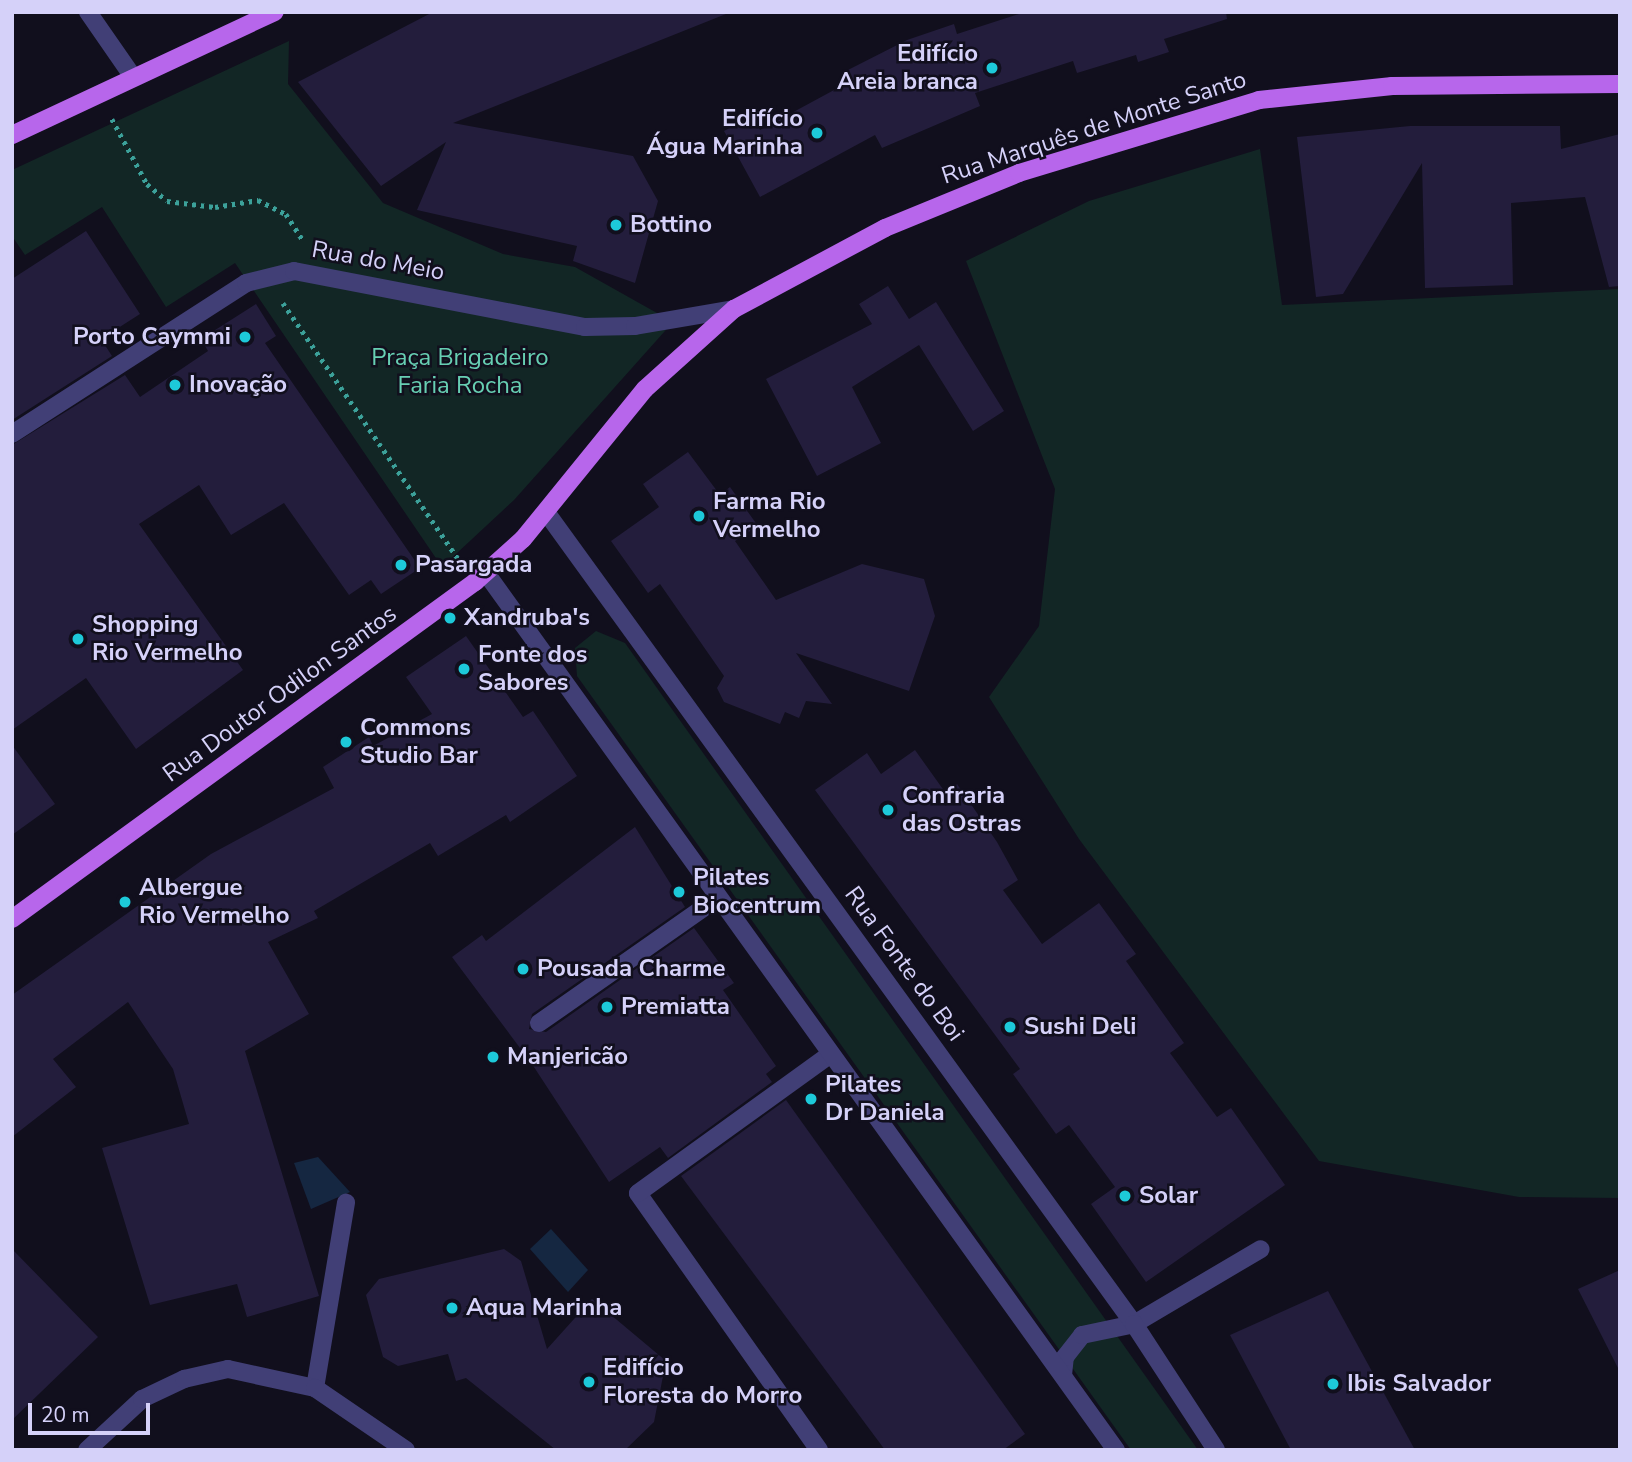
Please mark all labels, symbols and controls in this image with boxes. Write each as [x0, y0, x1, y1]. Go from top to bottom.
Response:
place label: Edifício Areia branca [837, 40, 978, 96]
marker: Edifício Areia branca [984, 60, 1000, 76]
street label: Rua Marquês de Monte Santo [938, 65, 1250, 191]
place label: Edifício Água Marinha [647, 105, 803, 161]
marker: Edifício Água Marinha [809, 125, 825, 141]
place label: Bottino [630, 211, 712, 239]
marker: Bottino [608, 217, 624, 233]
street label: Rua do Meio [309, 235, 447, 287]
place label: Porto Caymmi [73, 323, 231, 351]
marker: Porto Caymmi [237, 329, 253, 345]
park label: Praça Brigadeiro Faria Rocha [371, 344, 549, 400]
place label: Inovação [189, 371, 287, 399]
marker: Inovação [167, 377, 183, 393]
place label: Farma Rio Vermelho [713, 488, 826, 544]
marker: Farma Rio Vermelho [691, 508, 707, 524]
place label: Pasargada [415, 551, 532, 579]
marker: Pasargada [393, 557, 409, 573]
street label: Rua Doutor Odilon Santos [158, 600, 402, 788]
place label: Xandruba's [464, 604, 590, 632]
marker: Xandruba's [442, 610, 458, 626]
place label: Shopping Rio Vermelho [92, 611, 242, 667]
marker: Shopping Rio Vermelho [70, 631, 86, 647]
place label: Fonte dos Sabores [478, 641, 587, 697]
marker: Fonte dos Sabores [456, 661, 472, 677]
place label: Commons Studio Bar [360, 714, 478, 770]
marker: Commons Studio Bar [338, 734, 354, 750]
place label: Confraria das Ostras [902, 782, 1021, 838]
marker: Confraria das Ostras [880, 802, 896, 818]
place label: Pilates Biocentrum [693, 864, 821, 920]
place label: Albergue Rio Vermelho [139, 874, 289, 930]
street label: Rua Fonte do Boi [838, 881, 970, 1047]
marker: Pilates Biocentrum [671, 884, 687, 900]
marker: Albergue Rio Vermelho [117, 894, 133, 910]
place label: Pousada Charme [537, 955, 726, 983]
marker: Pousada Charme [515, 961, 531, 977]
place label: Premiatta [621, 993, 730, 1021]
marker: Premiatta [599, 999, 615, 1015]
place label: Sushi Deli [1024, 1013, 1136, 1041]
marker: Sushi Deli [1002, 1019, 1018, 1035]
place label: Manjericão [507, 1043, 628, 1071]
marker: Manjericão [485, 1049, 501, 1065]
place label: Pilates Dr Daniela [825, 1071, 945, 1127]
marker: Pilates Dr Daniela [803, 1091, 819, 1107]
place label: Solar [1139, 1182, 1198, 1210]
marker: Solar [1117, 1188, 1133, 1204]
place label: Aqua Marinha [466, 1294, 622, 1322]
marker: Aqua Marinha [444, 1300, 460, 1316]
place label: Edifício Floresta do Morro [603, 1354, 802, 1410]
place label: Ibis Salvador [1347, 1370, 1491, 1398]
marker: Edifício Floresta do Morro [581, 1374, 597, 1390]
marker: Ibis Salvador [1325, 1376, 1341, 1392]
scale bar [32, 1388, 154, 1432]
text: 20 m [41, 1401, 90, 1429]

